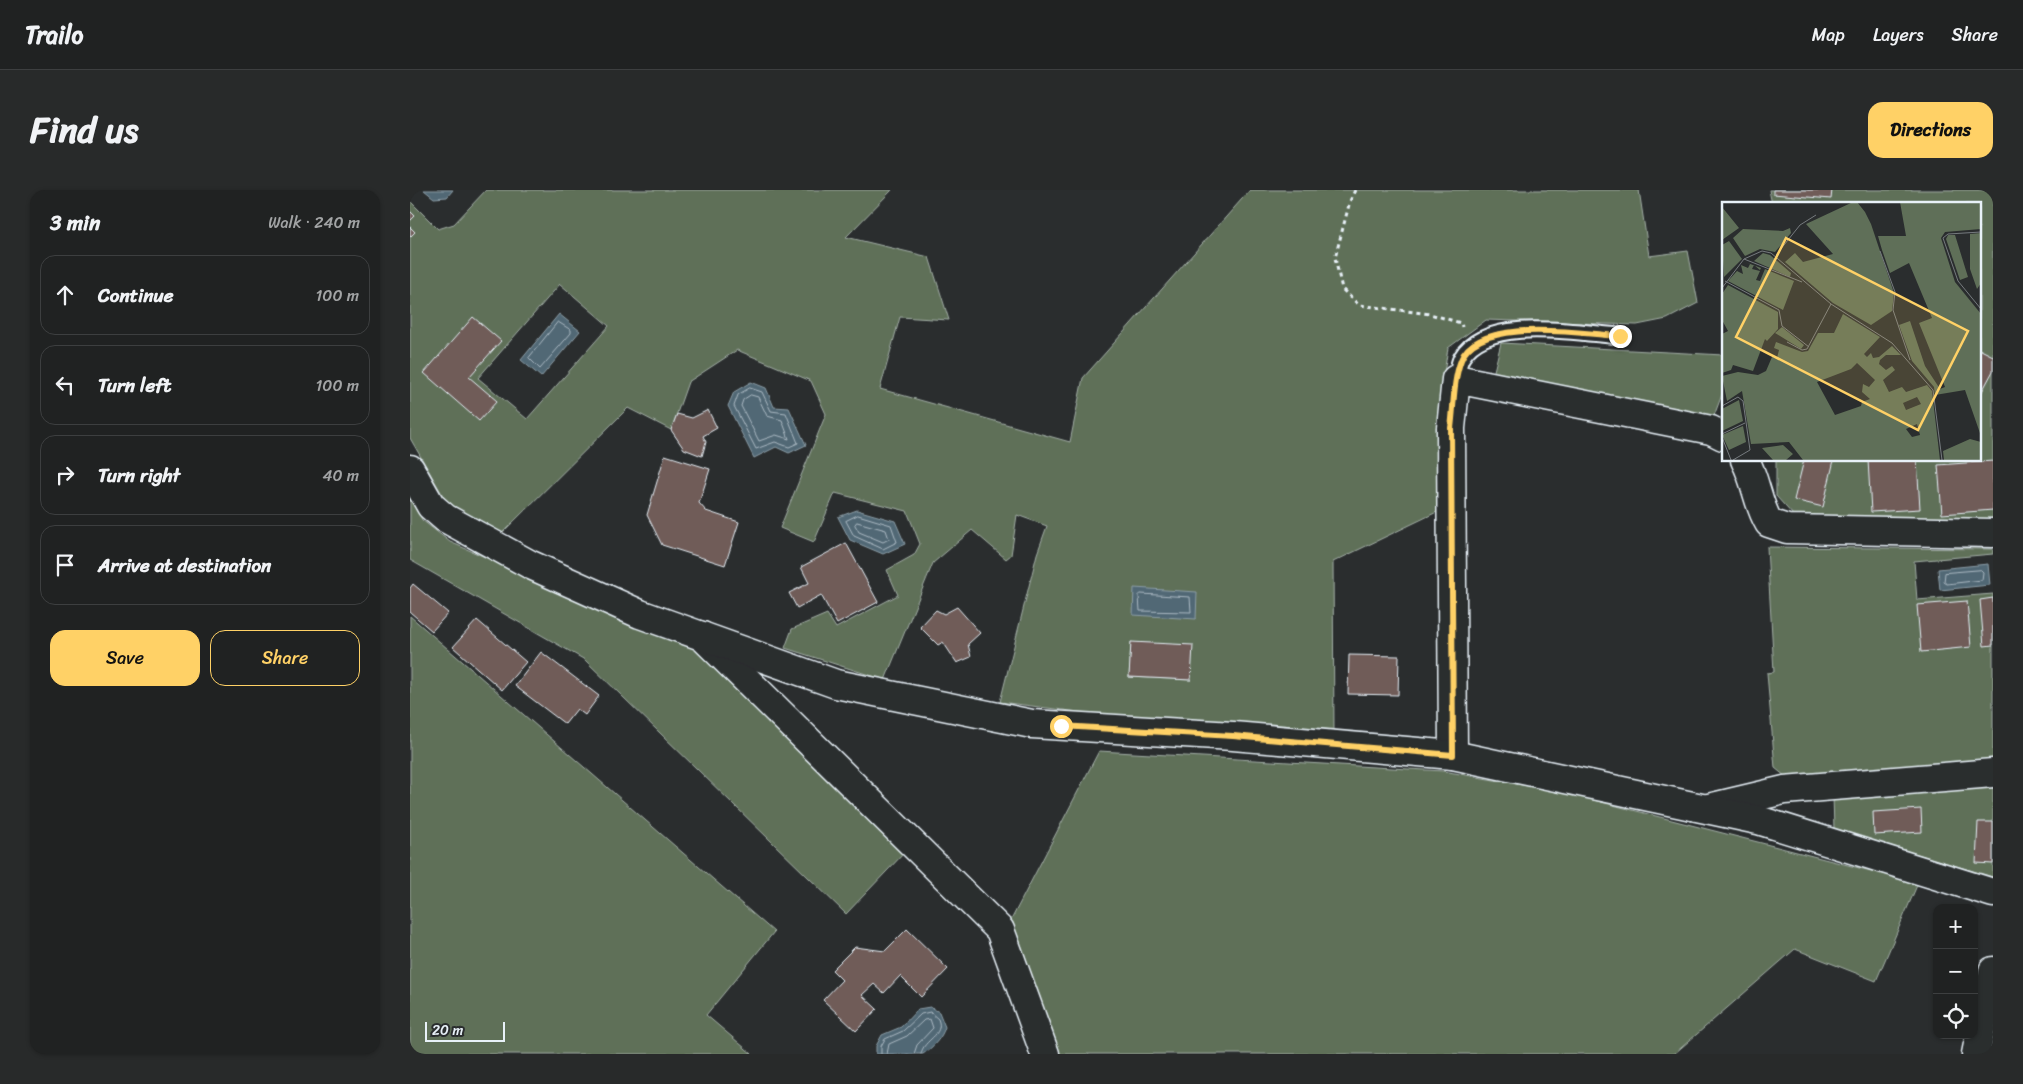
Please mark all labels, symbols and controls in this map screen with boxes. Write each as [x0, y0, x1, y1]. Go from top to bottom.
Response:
text: Trailo [25, 14, 83, 56]
text: Map [1812, 19, 1845, 51]
text: Layers [1873, 19, 1924, 51]
text: Share [1952, 19, 1998, 51]
text: Find us [30, 99, 138, 161]
button: Directions [1868, 102, 1993, 158]
inset map [1722, 202, 1980, 461]
text: 3 min [50, 204, 100, 242]
text: Walk · 240 m [268, 208, 360, 237]
text: Continue [98, 279, 174, 312]
icon: ahead [51, 281, 79, 309]
text: 100 m [315, 281, 359, 310]
route end [1609, 325, 1632, 348]
text: Turn left [98, 369, 171, 402]
icon: left [51, 371, 79, 399]
text: 100 m [315, 371, 359, 400]
text: Turn right [98, 459, 180, 492]
icon: right [51, 461, 79, 489]
text: 40 m [322, 461, 359, 490]
text: Arrive at destination [98, 549, 271, 582]
icon: arrive [51, 551, 79, 579]
button: Save [50, 630, 200, 686]
button: Share [210, 630, 360, 686]
route start [1050, 715, 1073, 738]
map controls [1933, 904, 1978, 1039]
button: + [1933, 904, 1978, 949]
button: − [1933, 949, 1978, 994]
button: locate [1933, 994, 1978, 1039]
text: 20 m [432, 1018, 463, 1043]
scale bar [425, 1019, 505, 1042]

